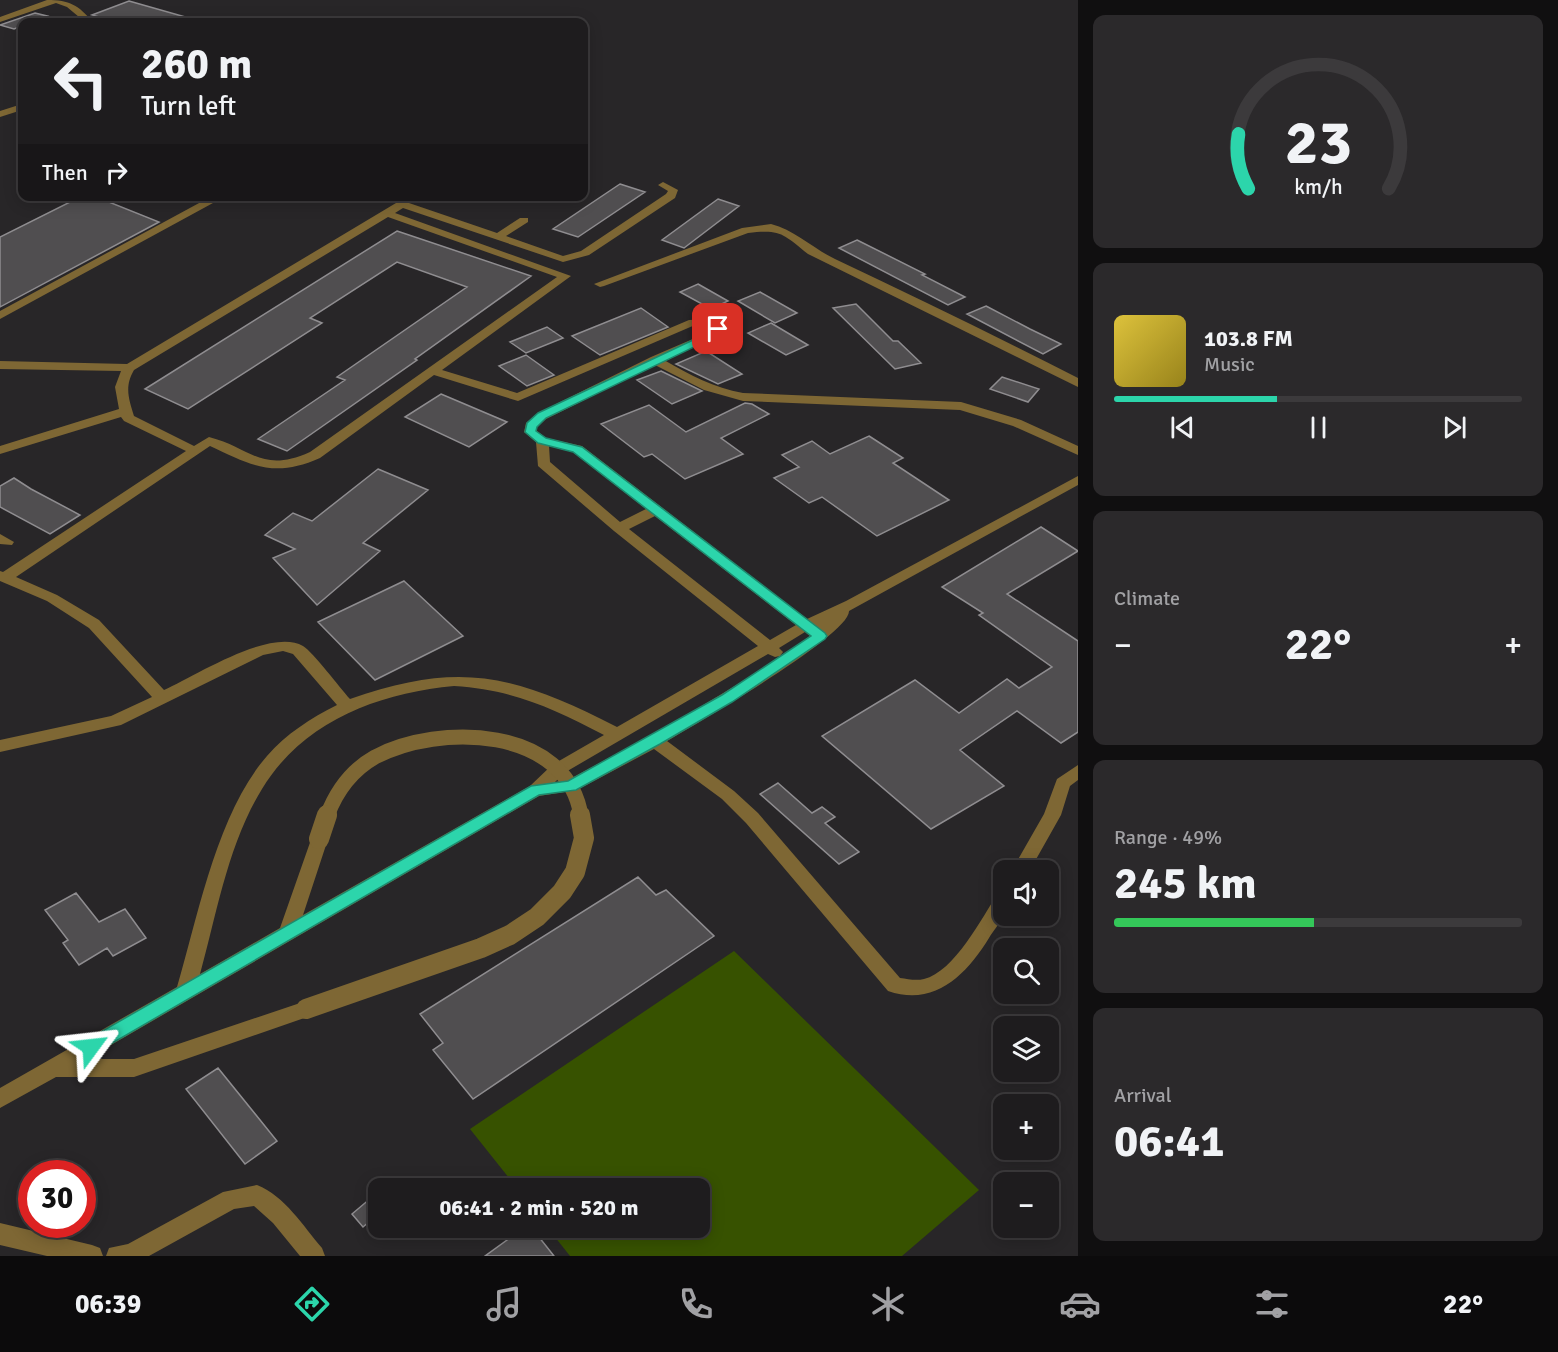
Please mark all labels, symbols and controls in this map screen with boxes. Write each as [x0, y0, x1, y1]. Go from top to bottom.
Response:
text: 260 m [141, 39, 252, 90]
icon: left [42, 42, 120, 120]
text: Turn left [141, 90, 236, 123]
text: 23 [1284, 104, 1352, 181]
icon: right [100, 156, 133, 189]
text: Then [42, 159, 88, 186]
text: km/h [1294, 174, 1342, 200]
pin [692, 303, 743, 354]
icon: arrive [701, 312, 734, 345]
text: 103.8 FM [1204, 325, 1293, 352]
text: Music [1204, 352, 1255, 377]
icon: previous [1166, 411, 1199, 444]
icon: pause [1302, 411, 1335, 444]
icon: next [1438, 411, 1471, 444]
text: Climate [1114, 586, 1180, 611]
text: 22° [1285, 617, 1351, 672]
text: − [1114, 625, 1132, 666]
text: + [1504, 625, 1522, 666]
text: Range · 49% [1114, 825, 1222, 850]
text: 245 km [1114, 856, 1257, 911]
map controls [993, 860, 1059, 1238]
button: sound [993, 860, 1059, 926]
button: search [993, 938, 1059, 1004]
position arrow [59, 1015, 123, 1079]
button: layers [993, 1016, 1059, 1082]
text: Arrival [1114, 1083, 1172, 1108]
button: + [993, 1094, 1059, 1160]
text: 06:41 [1114, 1114, 1224, 1169]
speed limit sign: 30 [18, 1160, 96, 1238]
button: − [993, 1172, 1059, 1238]
text: 06:41 · 2 min · 520 m [439, 1194, 639, 1221]
icon: directions [291, 1283, 333, 1325]
icon: music [483, 1283, 525, 1325]
icon: phone [675, 1283, 717, 1325]
icon: climate [867, 1283, 909, 1325]
icon: car [1059, 1283, 1101, 1325]
icon: filters [1251, 1283, 1293, 1325]
text: 06:39 [75, 1288, 141, 1321]
text: 22° [1443, 1288, 1483, 1321]

